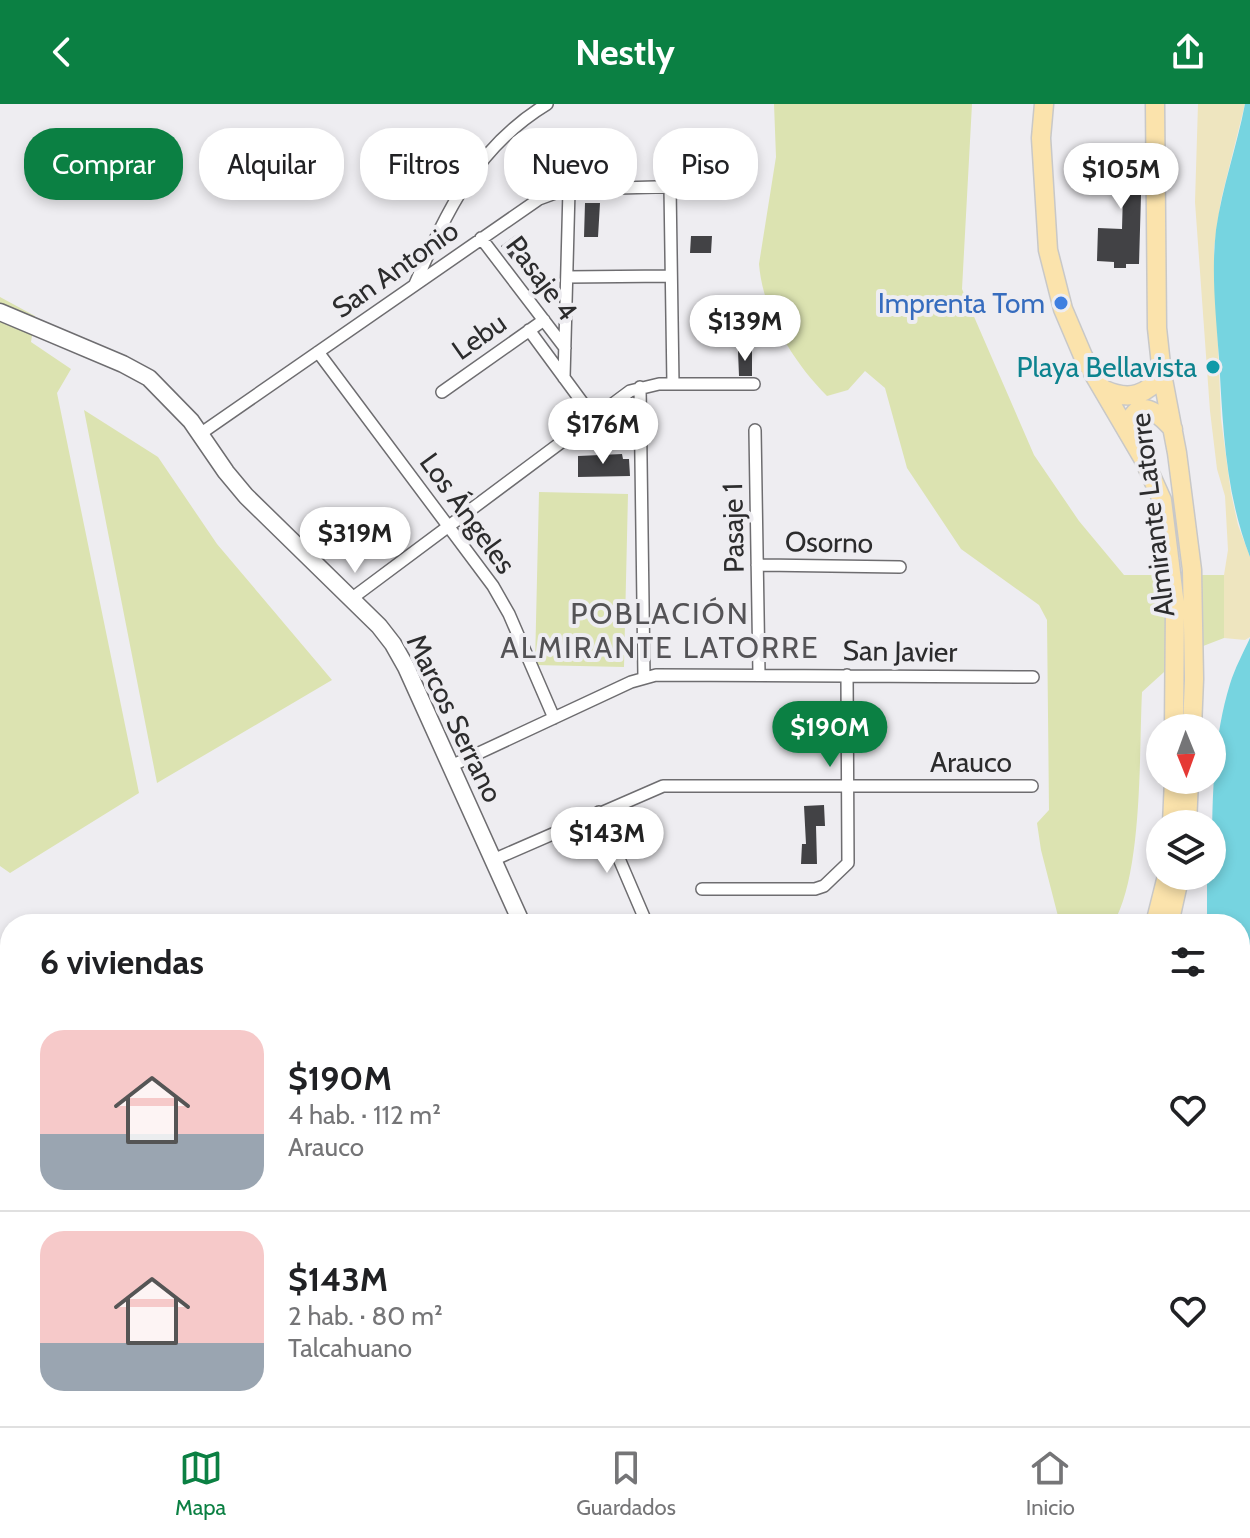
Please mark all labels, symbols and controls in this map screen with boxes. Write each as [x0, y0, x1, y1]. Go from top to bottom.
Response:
icon: back [40, 30, 84, 74]
text: Nestly [575, 30, 675, 74]
icon: share [1166, 30, 1210, 74]
chip: Comprar [24, 128, 183, 200]
chip: Alquilar [199, 128, 344, 200]
chip: Filtros [360, 128, 488, 200]
chip: Nuevo [504, 128, 637, 200]
chip: Piso [653, 128, 758, 200]
pin: $105M [1065, 143, 1177, 211]
text: $105M [1082, 153, 1160, 185]
street label: San Antonio [325, 213, 465, 325]
street label: Pasaje 4 [499, 229, 585, 327]
place label: Imprenta Tom [878, 286, 1045, 320]
marker: Imprenta Tom [1052, 294, 1070, 312]
pin: $139M [689, 295, 801, 363]
street label: Lebu [445, 305, 513, 367]
text: $139M [708, 305, 782, 337]
place label: Playa Bellavista [1017, 350, 1198, 384]
marker: Playa Bellavista [1204, 358, 1222, 376]
pin: $176M [547, 398, 659, 466]
text: $176M [566, 408, 640, 440]
street label: Almirante Latorre [1123, 411, 1181, 619]
street label: Los Ángeles [413, 446, 523, 580]
street label: Pasaje 1 [715, 483, 751, 573]
pin: $319M [299, 507, 411, 575]
text: $319M [318, 517, 392, 549]
street label: Osorno [785, 524, 873, 560]
district label: POBLACIÓN ALMIRANTE LATORRE [500, 595, 820, 666]
street label: Marcos Serrano [400, 628, 510, 808]
street label: San Javier [842, 633, 958, 669]
pin: $190M [774, 701, 886, 769]
text: $190M [790, 711, 870, 743]
north arrow [1146, 714, 1226, 794]
map controls [1146, 714, 1226, 890]
street label: Arauco [930, 745, 1012, 779]
pin: $143M [551, 807, 663, 875]
button: layers [1146, 810, 1226, 890]
text: $143M [569, 817, 645, 849]
icon: filters [1166, 940, 1210, 984]
text: 6 viviendas [40, 941, 204, 983]
text: $190M [288, 1057, 392, 1099]
icon: home [104, 1062, 200, 1158]
icon: heart [1166, 1088, 1210, 1132]
text: 4 hab. · 112 m² [288, 1099, 441, 1131]
text: Arauco [288, 1131, 364, 1163]
text: $143M [288, 1258, 388, 1300]
icon: home [104, 1263, 200, 1359]
icon: heart [1166, 1289, 1210, 1333]
text: 2 hab. · 80 m² [288, 1300, 443, 1332]
text: Talcahuano [288, 1332, 412, 1364]
tab: Mapa [175, 1446, 226, 1521]
tab: Guardados [576, 1446, 676, 1521]
tab: Inicio [1026, 1446, 1075, 1521]

